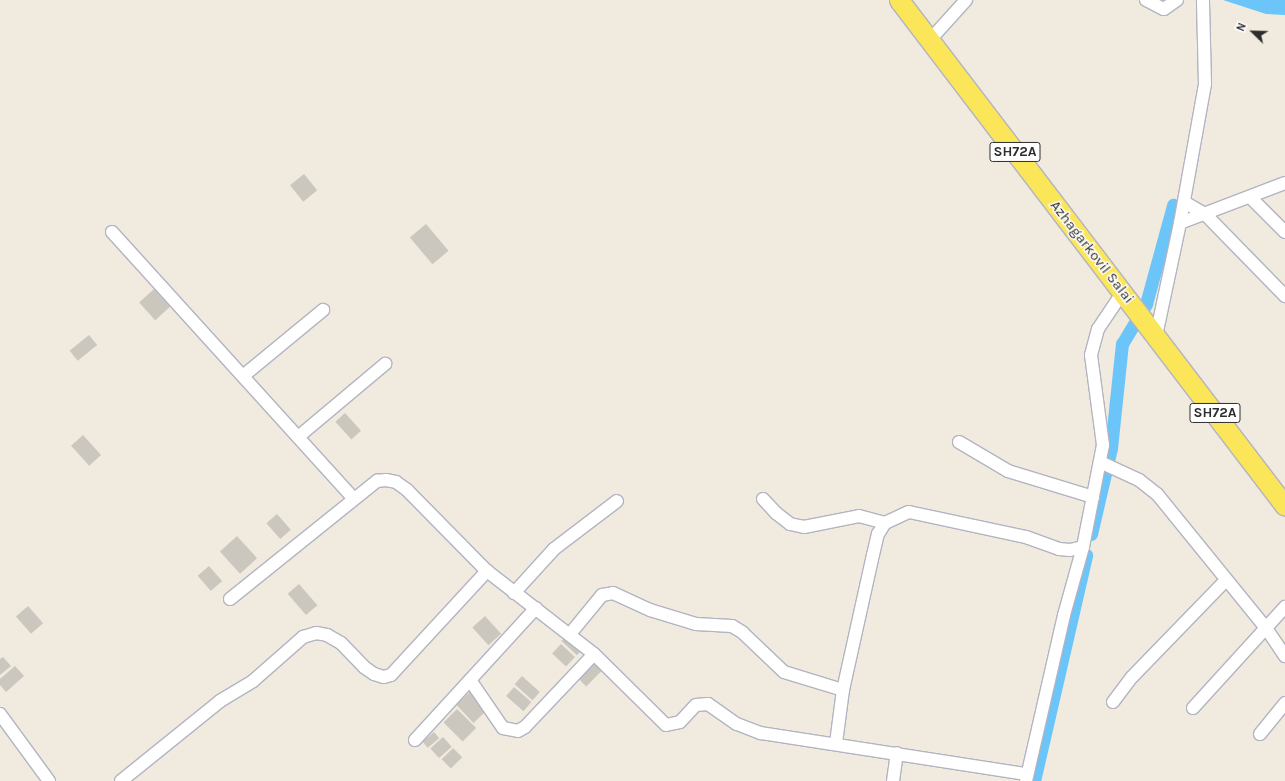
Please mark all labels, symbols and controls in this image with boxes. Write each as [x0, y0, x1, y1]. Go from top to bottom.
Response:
north arrow [1233, 12, 1273, 52]
text: N [1234, 21, 1249, 33]
road number: SH72A [989, 140, 1041, 164]
street label: Azhagarkovil Salai [1046, 197, 1138, 307]
road number: SH72A [1189, 401, 1241, 425]

